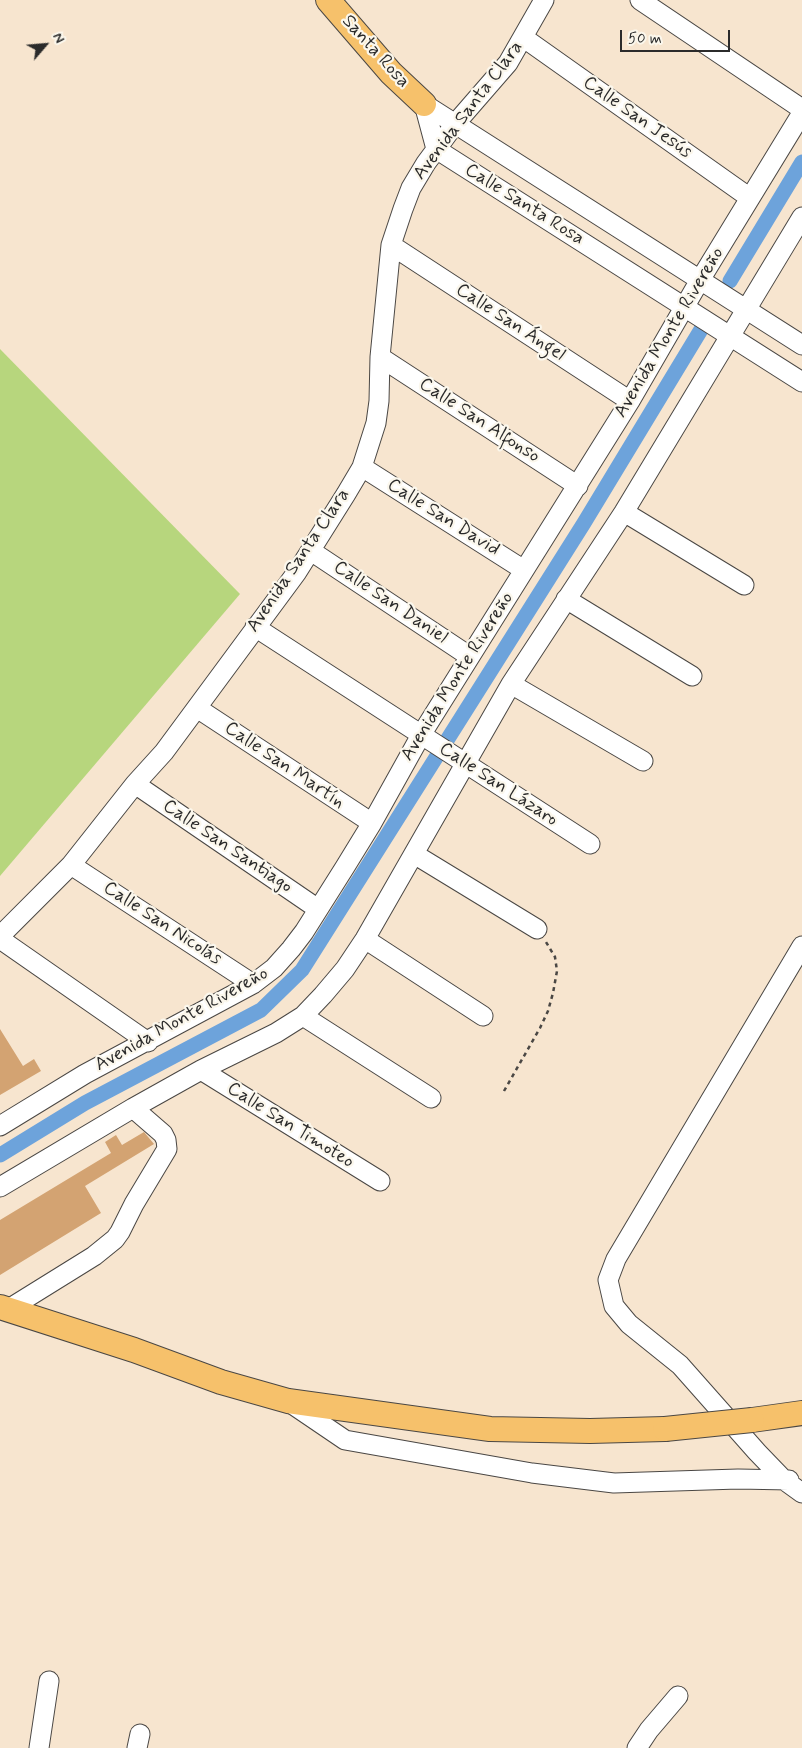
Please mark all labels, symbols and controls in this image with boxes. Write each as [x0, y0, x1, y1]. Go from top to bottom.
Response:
street label: Santa Rosa [336, 11, 414, 93]
north arrow [20, 20, 70, 70]
scale bar [622, 20, 732, 52]
text: 50 m [628, 29, 662, 49]
text: N [48, 30, 68, 46]
street label: Avenida Santa Clara [409, 37, 529, 185]
street label: Calle San Jesús [578, 72, 696, 164]
street label: Calle Santa Rosa [460, 159, 588, 251]
street label: Avenida Monte Rivereño [610, 244, 730, 422]
street label: Calle San Ángel [451, 279, 569, 367]
street label: Calle San Alfonso [414, 373, 544, 469]
street label: Calle San David [382, 474, 504, 562]
street label: Avenida Santa Clara [243, 485, 355, 637]
street label: Calle San Daniel [329, 556, 451, 650]
street label: Avenida Monte Rivereño [397, 588, 519, 766]
street label: Calle San Martín [220, 717, 348, 815]
street label: Calle San Lázaro [434, 738, 562, 832]
street label: Calle San Santiago [158, 795, 296, 899]
street label: Calle San Nicolás [98, 877, 226, 971]
street label: Avenida Monte Rivereño [91, 963, 273, 1077]
street label: Calle San Timoteo [222, 1078, 358, 1174]

